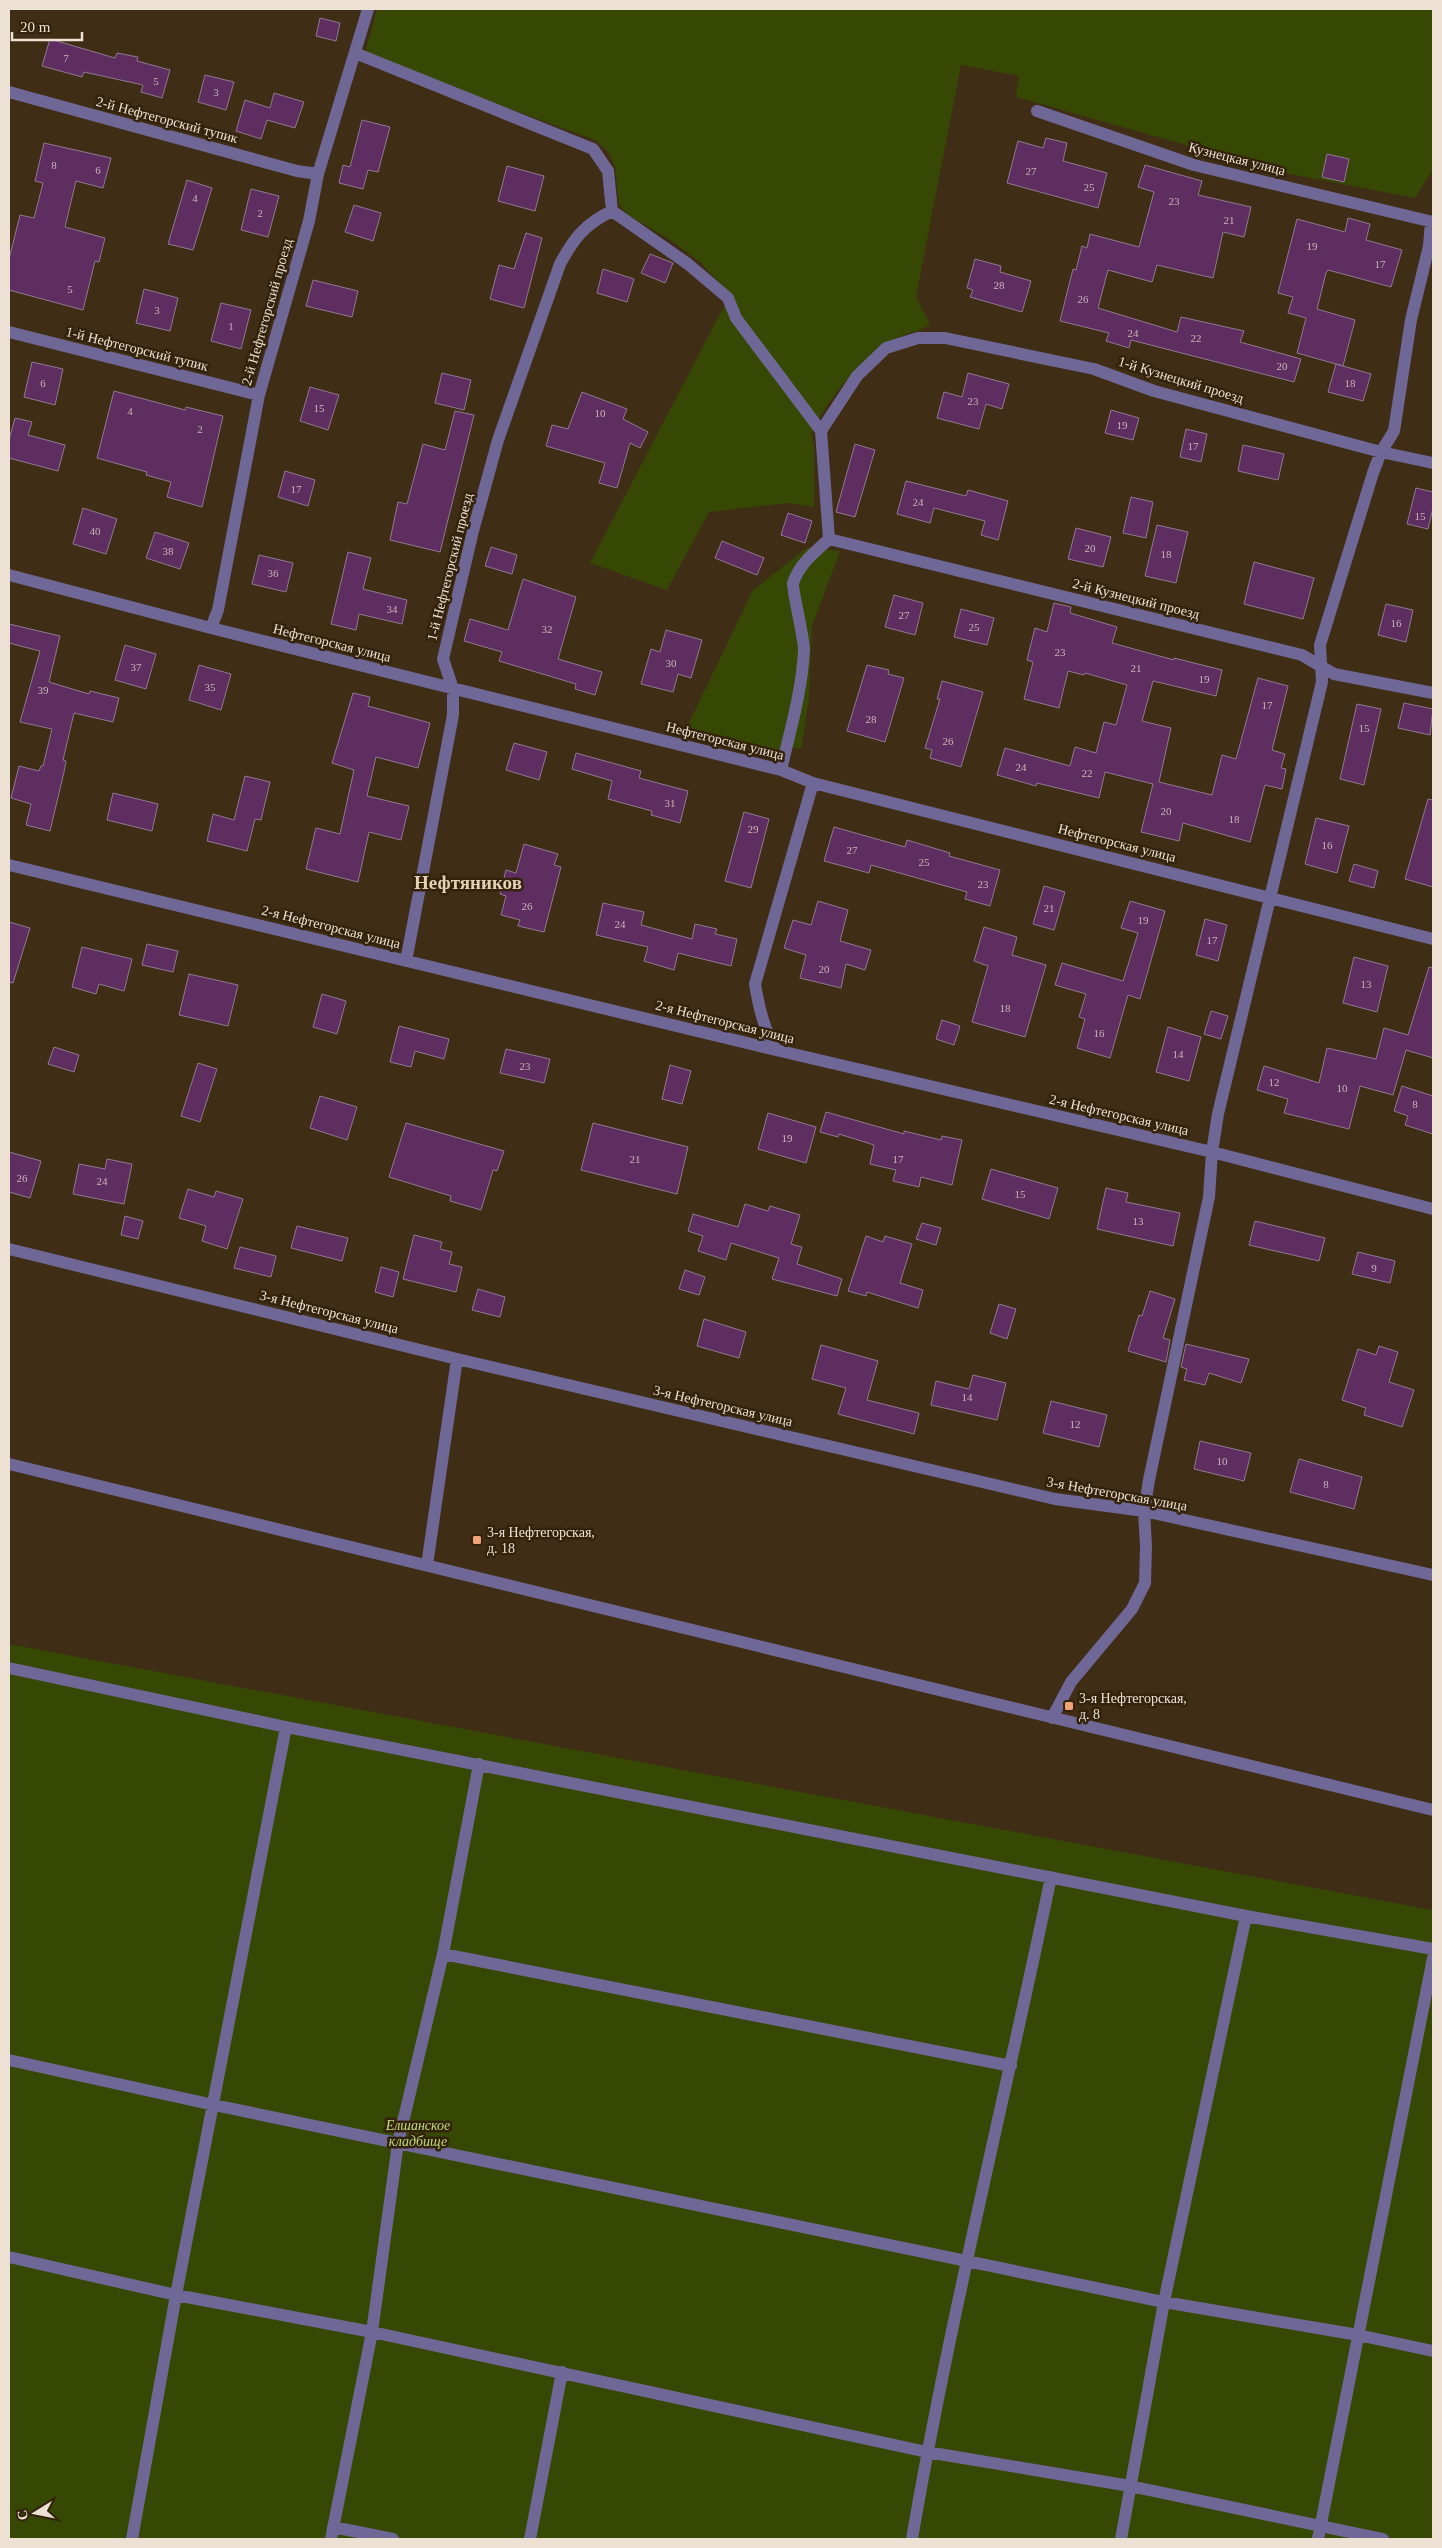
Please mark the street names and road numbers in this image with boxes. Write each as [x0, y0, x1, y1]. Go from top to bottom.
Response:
street label: 2-й Нефтегорский тупик [94, 94, 240, 146]
street label: Кузнецкая улица [1187, 140, 1288, 178]
street label: 2-й Нефтегорский проезд [239, 237, 295, 387]
street label: 1-й Нефтегорский тупик [64, 324, 210, 374]
street label: 1-й Кузнецкий проезд [1116, 354, 1246, 406]
street label: 1-й Нефтегорский проезд [424, 491, 476, 643]
street label: 2-й Кузнецкий проезд [1071, 576, 1201, 622]
street label: Нефтегорская улица [272, 621, 393, 665]
street label: Нефтегорская улица [665, 719, 786, 763]
street label: Нефтегорская улица [1057, 821, 1178, 865]
street label: 2-я Нефтегорская улица [260, 902, 403, 952]
street label: 2-я Нефтегорская улица [654, 997, 797, 1047]
street label: 2-я Нефтегорская улица [1048, 1092, 1191, 1139]
street label: 3-я Нефтегорская улица [258, 1287, 401, 1337]
street label: 3-я Нефтегорская улица [652, 1383, 795, 1430]
street label: 3-я Нефтегорская улица [1046, 1474, 1189, 1514]

